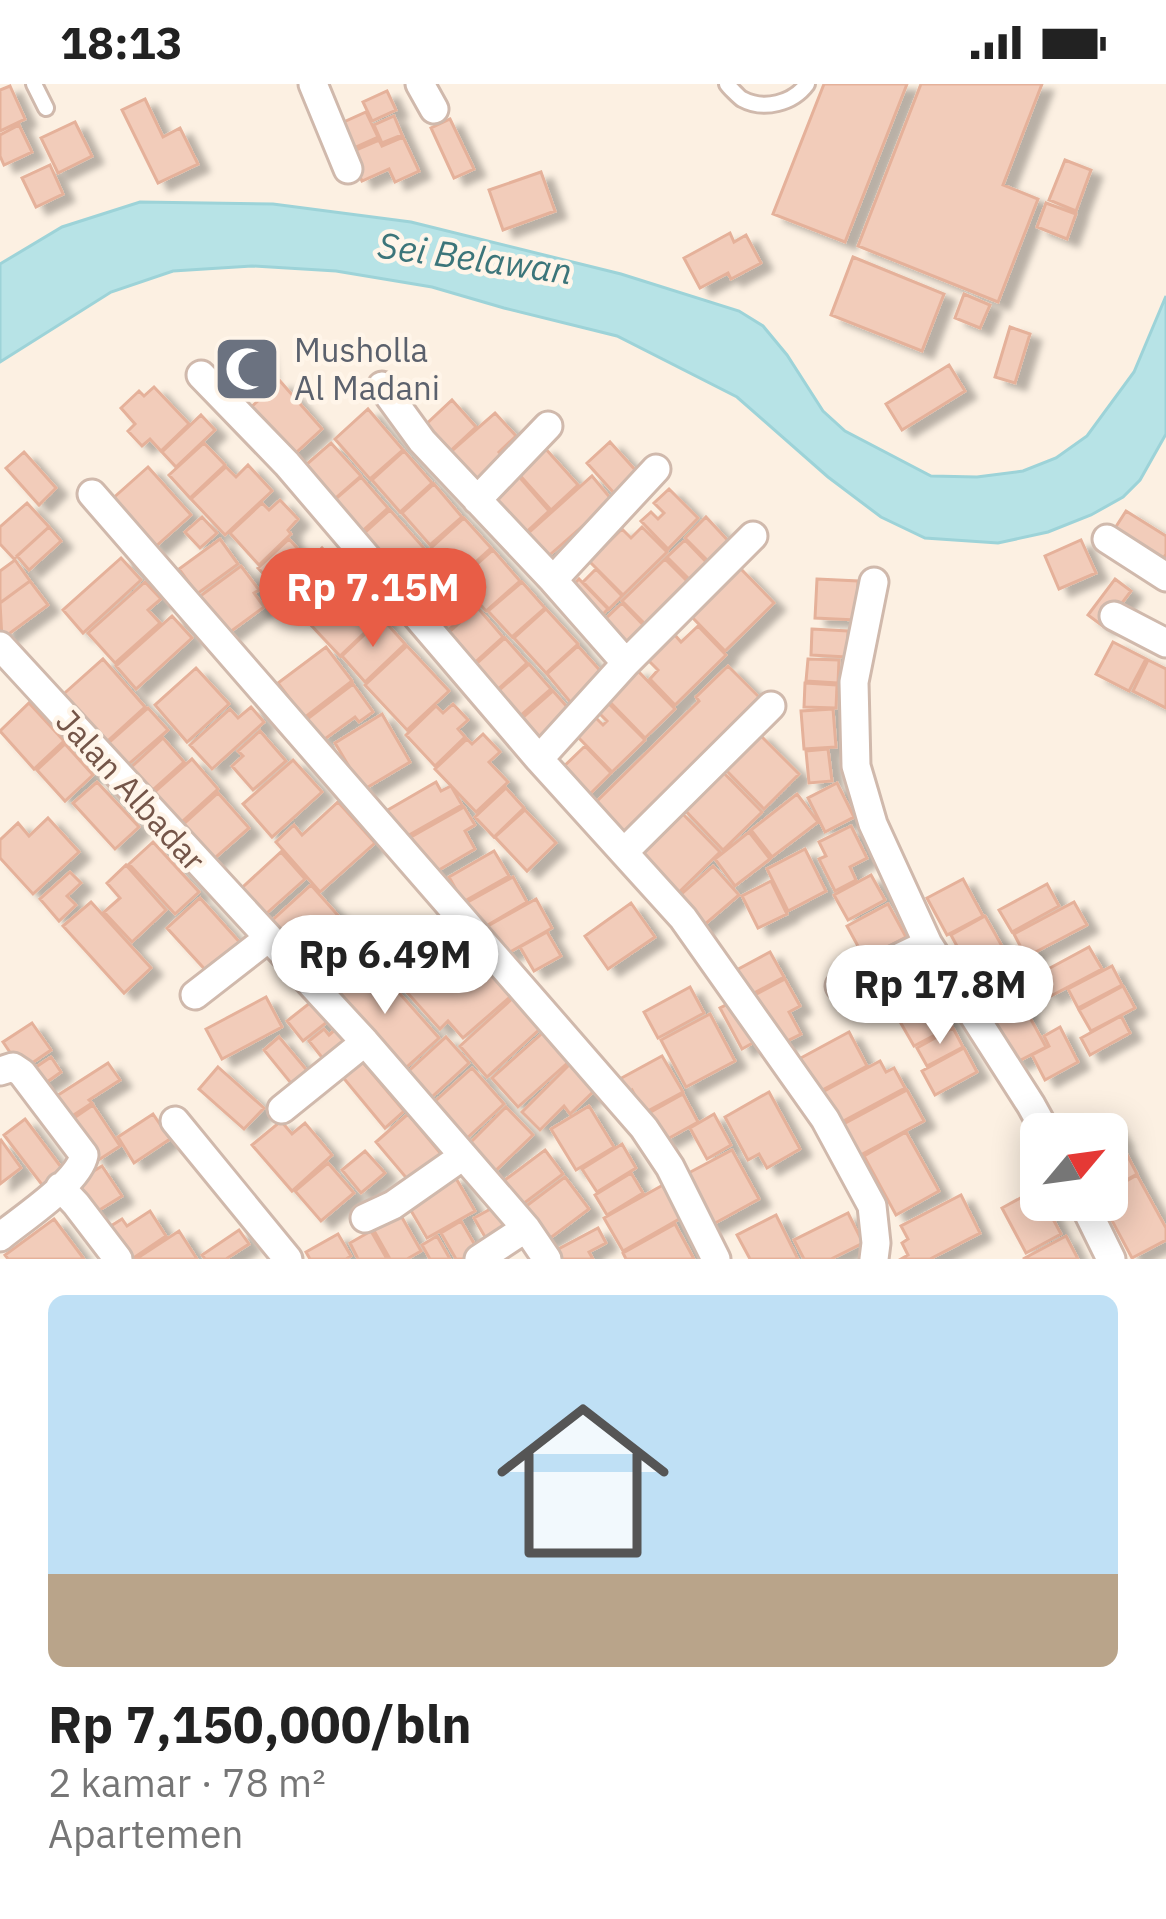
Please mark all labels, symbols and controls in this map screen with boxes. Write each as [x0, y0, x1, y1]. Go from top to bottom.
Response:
text: 18:13 [60, 13, 183, 71]
water label: Sei Belawan [375, 221, 575, 294]
place label: Musholla Al Madani [294, 328, 440, 409]
mosque icon: Musholla Al Madani [212, 334, 282, 404]
pin: Rp 7.15M [249, 548, 497, 650]
text: Rp 7.15M [286, 561, 460, 612]
street label: Jalan Albadar [47, 700, 215, 880]
pin: Rp 6.49M [261, 915, 509, 1017]
text: Rp 6.49M [298, 928, 472, 979]
pin: Rp 17.8M [816, 945, 1064, 1047]
text: Rp 17.8M [853, 958, 1027, 1009]
north arrow [1020, 1113, 1128, 1221]
map controls [1020, 1113, 1128, 1221]
icon: home [475, 1373, 691, 1589]
text: Rp 7,150,000/bln [48, 1691, 472, 1757]
text: 2 kamar · 78 m² [48, 1757, 326, 1808]
text: Apartemen [48, 1808, 243, 1859]

